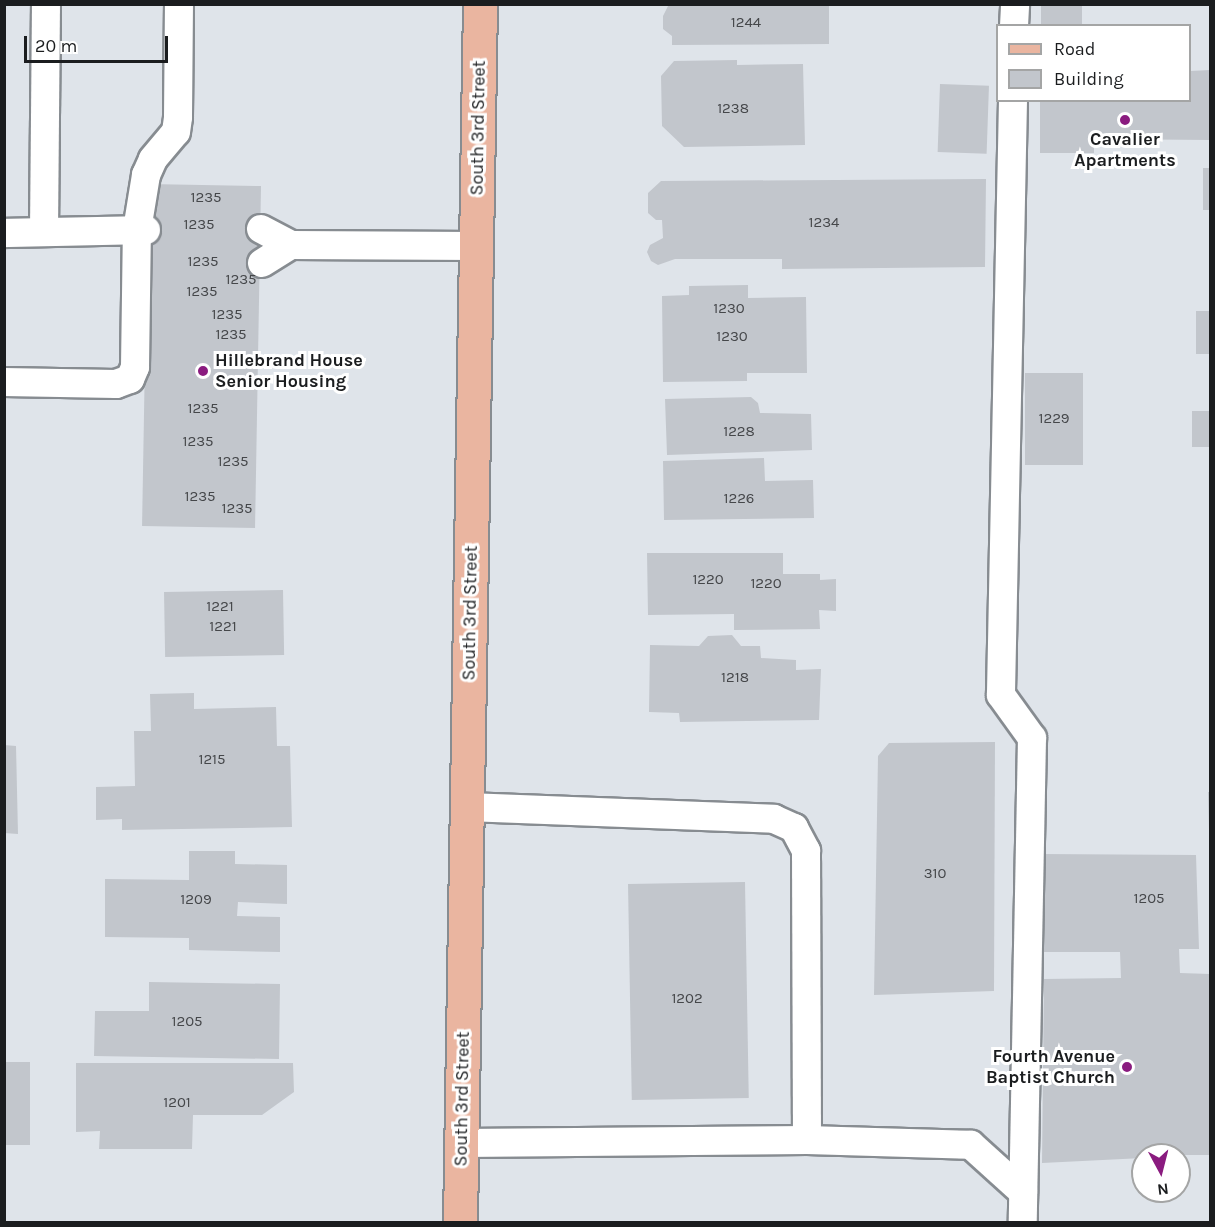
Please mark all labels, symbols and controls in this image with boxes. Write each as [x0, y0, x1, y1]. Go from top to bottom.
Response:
house number: 1244 [731, 14, 761, 32]
scale bar [27, 24, 171, 62]
legend [996, 24, 1191, 102]
text: 20 m [35, 35, 77, 57]
text: Road [1054, 38, 1095, 60]
street label: South 3rd Street [466, 60, 490, 196]
text: Building [1054, 68, 1124, 90]
house number: 1238 [717, 100, 749, 118]
marker: Cavalier Apartments [1118, 113, 1132, 127]
place label: Cavalier Apartments [1074, 129, 1176, 172]
house number: 1235 [191, 189, 221, 207]
house number: 1234 [809, 214, 839, 232]
house number: 1235 [184, 216, 214, 234]
house number: 1235 [188, 253, 218, 271]
house number: 1235 [226, 271, 256, 289]
house number: 1235 [187, 283, 217, 301]
house number: 1230 [713, 300, 745, 318]
house number: 1235 [212, 306, 242, 324]
house number: 1235 [216, 326, 246, 344]
house number: 1230 [716, 328, 748, 346]
place label: Hillebrand House Senior Housing [215, 350, 363, 392]
marker: Hillebrand House Senior Housing [196, 364, 210, 378]
house number: 1235 [188, 400, 218, 418]
house number: 1229 [1038, 410, 1070, 428]
house number: 1228 [723, 423, 755, 441]
house number: 1235 [183, 433, 213, 451]
house number: 1235 [218, 453, 248, 471]
house number: 1235 [185, 488, 215, 506]
house number: 1226 [724, 490, 754, 508]
house number: 1235 [222, 500, 252, 518]
street label: South 3rd Street [458, 545, 482, 681]
house number: 1220 [692, 571, 724, 589]
house number: 1220 [750, 575, 782, 593]
house number: 1221 [206, 598, 234, 616]
house number: 1221 [209, 618, 237, 636]
house number: 1218 [721, 669, 749, 687]
house number: 1215 [198, 751, 226, 769]
house number: 310 [924, 865, 946, 883]
house number: 1205 [1133, 890, 1165, 908]
house number: 1209 [180, 891, 212, 909]
house number: 1202 [671, 990, 703, 1008]
house number: 1205 [171, 1013, 203, 1031]
street label: South 3rd Street [450, 1031, 474, 1167]
place label: Fourth Avenue Baptist Church [986, 1046, 1115, 1088]
marker: Fourth Avenue Baptist Church [1120, 1060, 1134, 1074]
house number: 1201 [163, 1094, 191, 1112]
north arrow [1131, 1143, 1191, 1203]
text: N [1156, 1179, 1170, 1200]

